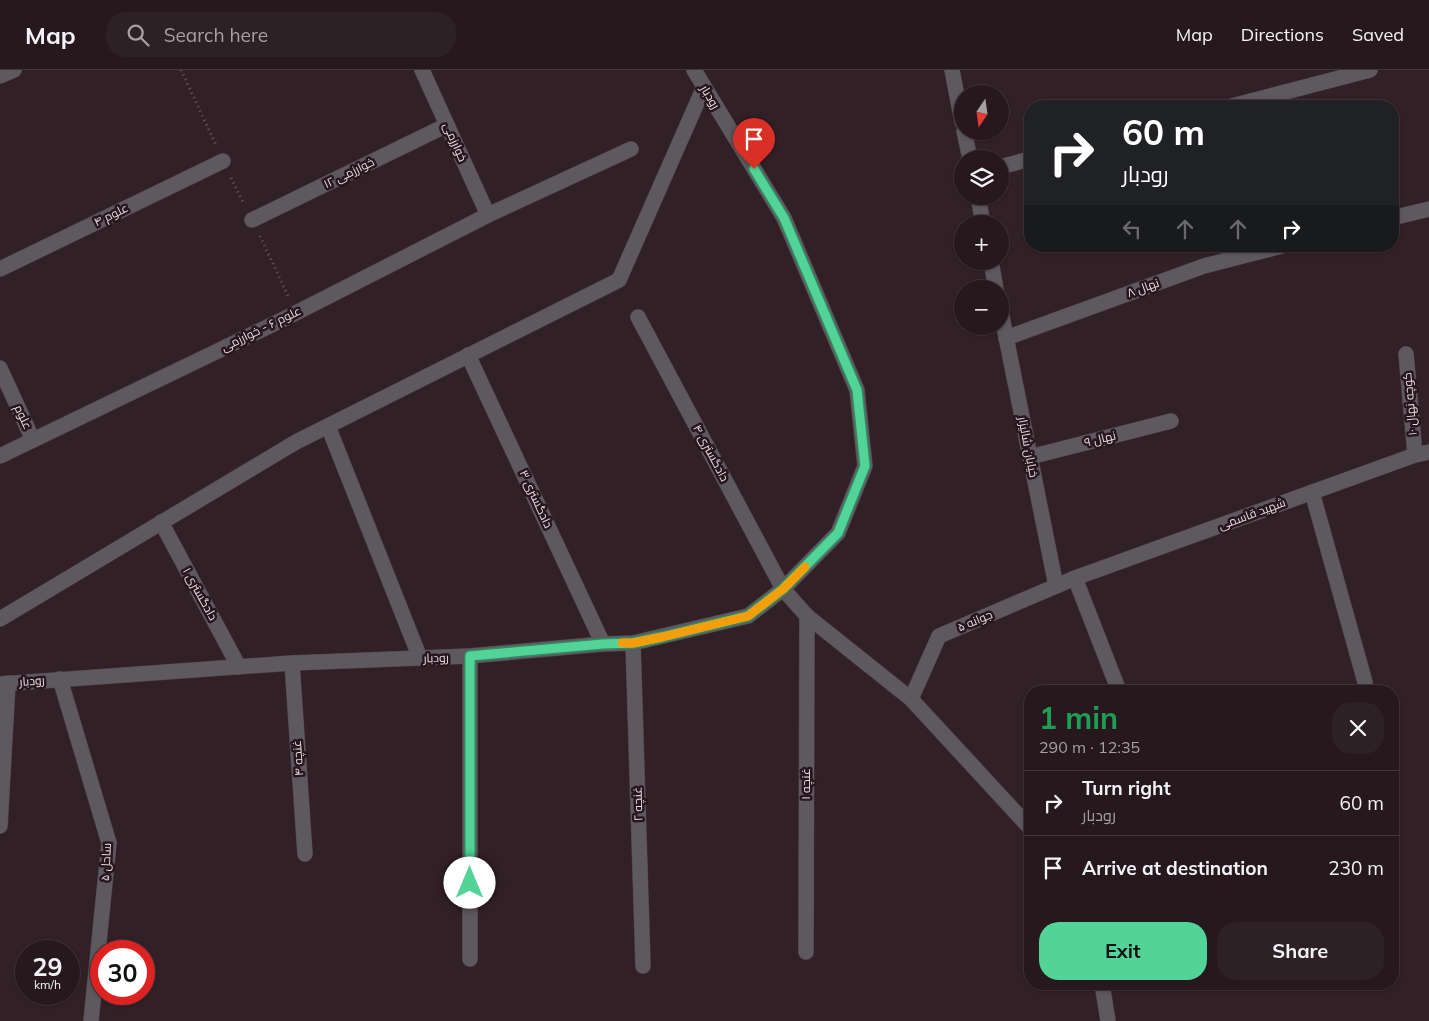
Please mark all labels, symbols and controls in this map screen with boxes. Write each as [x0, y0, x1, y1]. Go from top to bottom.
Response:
search box [106, 12, 456, 57]
text: Map [25, 20, 76, 50]
icon: search [124, 21, 152, 49]
text: Search here [164, 23, 268, 47]
text: Map [1176, 23, 1213, 46]
text: Directions [1241, 23, 1324, 46]
text: Saved [1352, 23, 1404, 46]
street label: رودبار [697, 81, 723, 111]
north arrow [954, 85, 1009, 140]
map controls [954, 85, 1009, 335]
text: 60 m [1122, 110, 1205, 154]
pin [733, 118, 775, 169]
street label: خوارزمی [440, 120, 471, 164]
icon: right [1039, 120, 1104, 185]
icon: arrive [740, 125, 768, 153]
button: layers [954, 150, 1009, 205]
street label: خوارزمی ۱۲ [321, 154, 377, 191]
text: رودبار [1122, 160, 1169, 188]
street label: علوم ۴ [91, 200, 131, 230]
button: + [954, 215, 1009, 270]
icon: left [1118, 215, 1146, 243]
icon: ahead [1171, 215, 1199, 243]
icon: ahead [1224, 215, 1252, 243]
icon: right [1277, 215, 1305, 243]
street label: نهال ۸ [1125, 275, 1161, 300]
button: − [954, 280, 1009, 335]
street label: علوم ۶ - خوارزمی [218, 303, 304, 355]
street label: کوچه نهال ۱۰ [1399, 372, 1422, 436]
street label: علوم [10, 402, 36, 432]
street label: خیابان شالیزار [1015, 414, 1042, 479]
street label: دادگستری ۴ [690, 422, 733, 484]
street label: نهال ۹ [1083, 427, 1117, 450]
street label: دادگستری ۳ [516, 467, 557, 530]
street label: شهید قاسمی [1216, 494, 1288, 533]
street label: دادگستری ۱ [180, 565, 221, 623]
street label: جوانه ۵ [955, 606, 995, 635]
street label: رودبار [422, 650, 449, 665]
street label: رودبار [18, 672, 45, 689]
text: 1 min [1039, 699, 1118, 737]
button: close [1332, 702, 1384, 754]
text: 290 m · 12:35 [1039, 737, 1140, 757]
street label: غنچه ۴ [289, 739, 308, 776]
street label: غنچه ۱ [798, 768, 815, 800]
text: Turn right [1082, 776, 1171, 800]
street label: غنچه ۲ [629, 787, 648, 821]
icon: right [1039, 789, 1067, 817]
text: 60 m [1340, 791, 1384, 815]
text: رودبار [1082, 805, 1116, 825]
street label: ساحل ۵ [97, 842, 114, 881]
icon: arrive [1039, 854, 1067, 882]
position arrow [443, 856, 495, 908]
text: Arrive at destination [1082, 856, 1268, 880]
text: 230 m [1328, 856, 1384, 880]
button: Exit [1039, 922, 1207, 980]
button: Share [1217, 922, 1384, 980]
speed limit sign: 30 [90, 940, 155, 1005]
text: 29 [32, 951, 63, 982]
text: km/h [34, 977, 61, 992]

